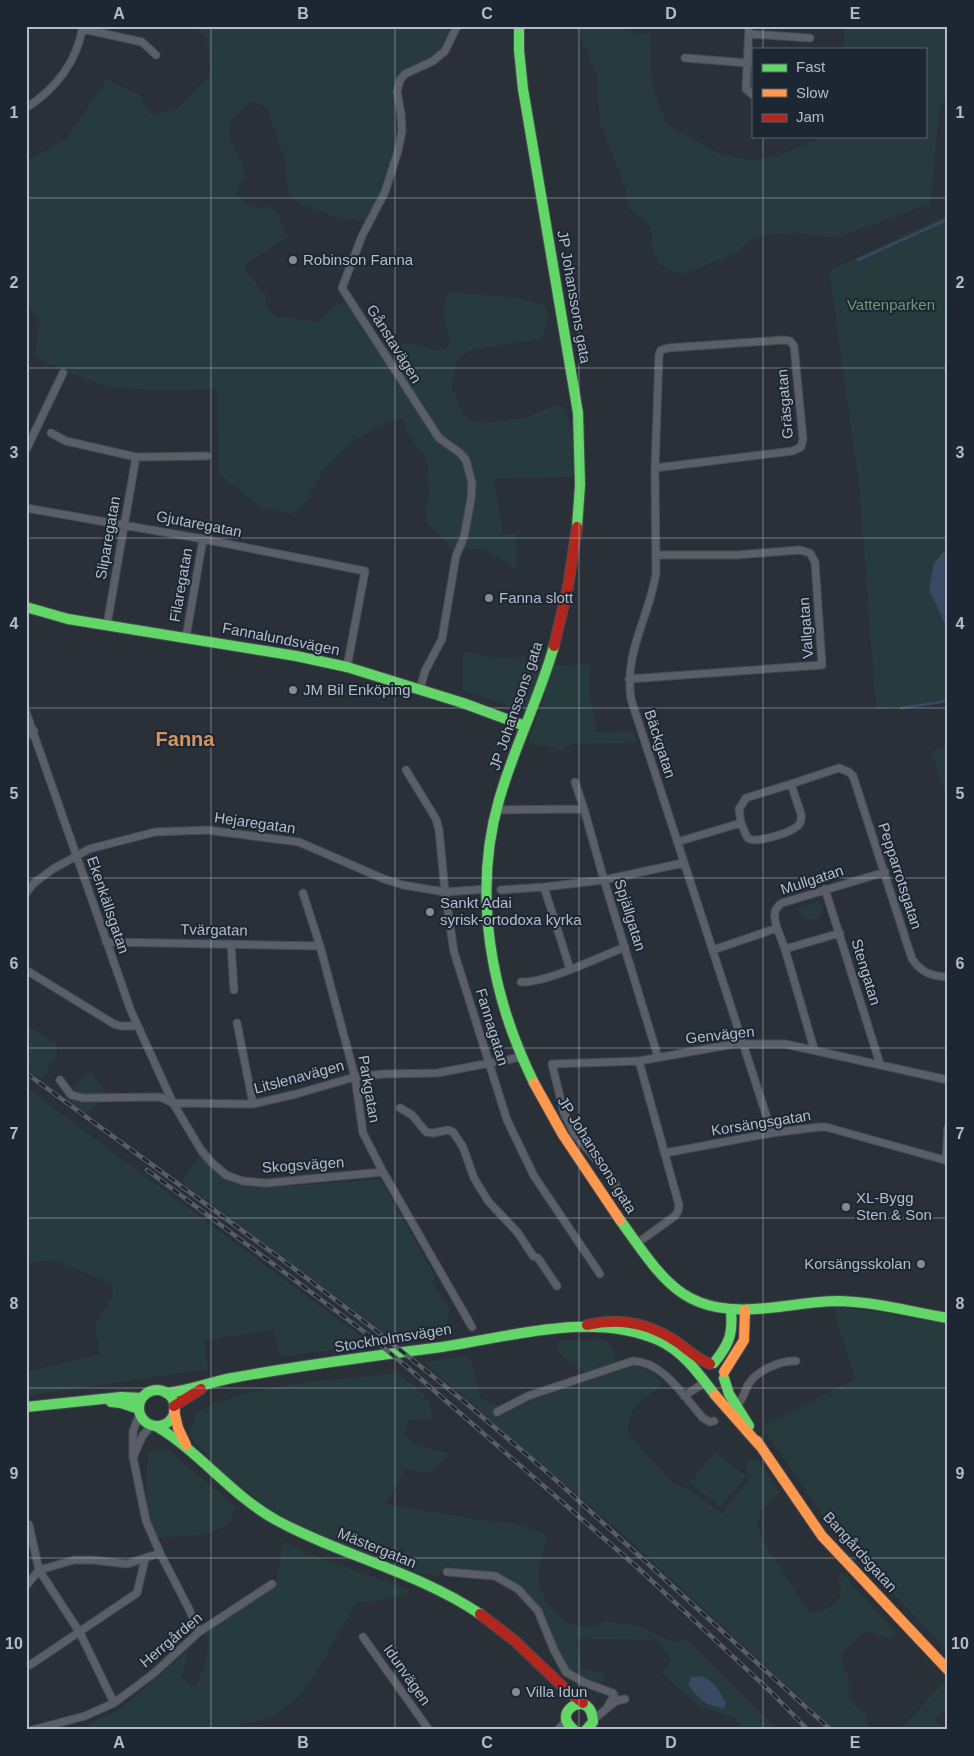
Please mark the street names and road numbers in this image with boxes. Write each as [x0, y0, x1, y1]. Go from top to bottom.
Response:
street label: JP Johanssons gata [554, 229, 595, 365]
street label: Gånstavägen [364, 301, 425, 386]
street label: Gräsgatan [773, 368, 796, 440]
street label: Sliparegatan [92, 495, 123, 581]
street label: Gjutaregatan [155, 507, 243, 540]
street label: Filaregatan [166, 546, 195, 623]
street label: Vallgatan [795, 597, 816, 659]
street label: Fannalundsvägen [221, 619, 341, 658]
street label: JP Johanssons gata [486, 639, 546, 772]
street label: Bäckgatan [641, 708, 680, 780]
street label: Hejaregatan [213, 808, 297, 837]
street label: Pepparrotsgatan [875, 820, 926, 931]
street label: Ekenkällsgatan [84, 854, 133, 956]
street label: Mullgatan [778, 861, 845, 898]
street label: Spjällgatan [611, 877, 649, 953]
street label: Tvärgatan [180, 920, 248, 939]
street label: Stengatan [848, 937, 885, 1007]
street label: Fannagatan [473, 986, 512, 1068]
street label: Genvägen [685, 1022, 755, 1047]
street label: Parkgatan [355, 1054, 384, 1124]
street label: Litslenavägen [252, 1056, 346, 1097]
street label: JP Johanssons gata [554, 1093, 641, 1217]
street label: Korsängsgatan [710, 1106, 812, 1139]
street label: Skogsvägen [261, 1153, 345, 1176]
street label: Stockholmsvägen [333, 1320, 453, 1355]
street label: Bangårdsgatan [820, 1508, 901, 1595]
street label: Mästergatan [335, 1524, 419, 1571]
street label: Herrgården [136, 1609, 205, 1671]
street label: Idunvägen [380, 1641, 434, 1708]

